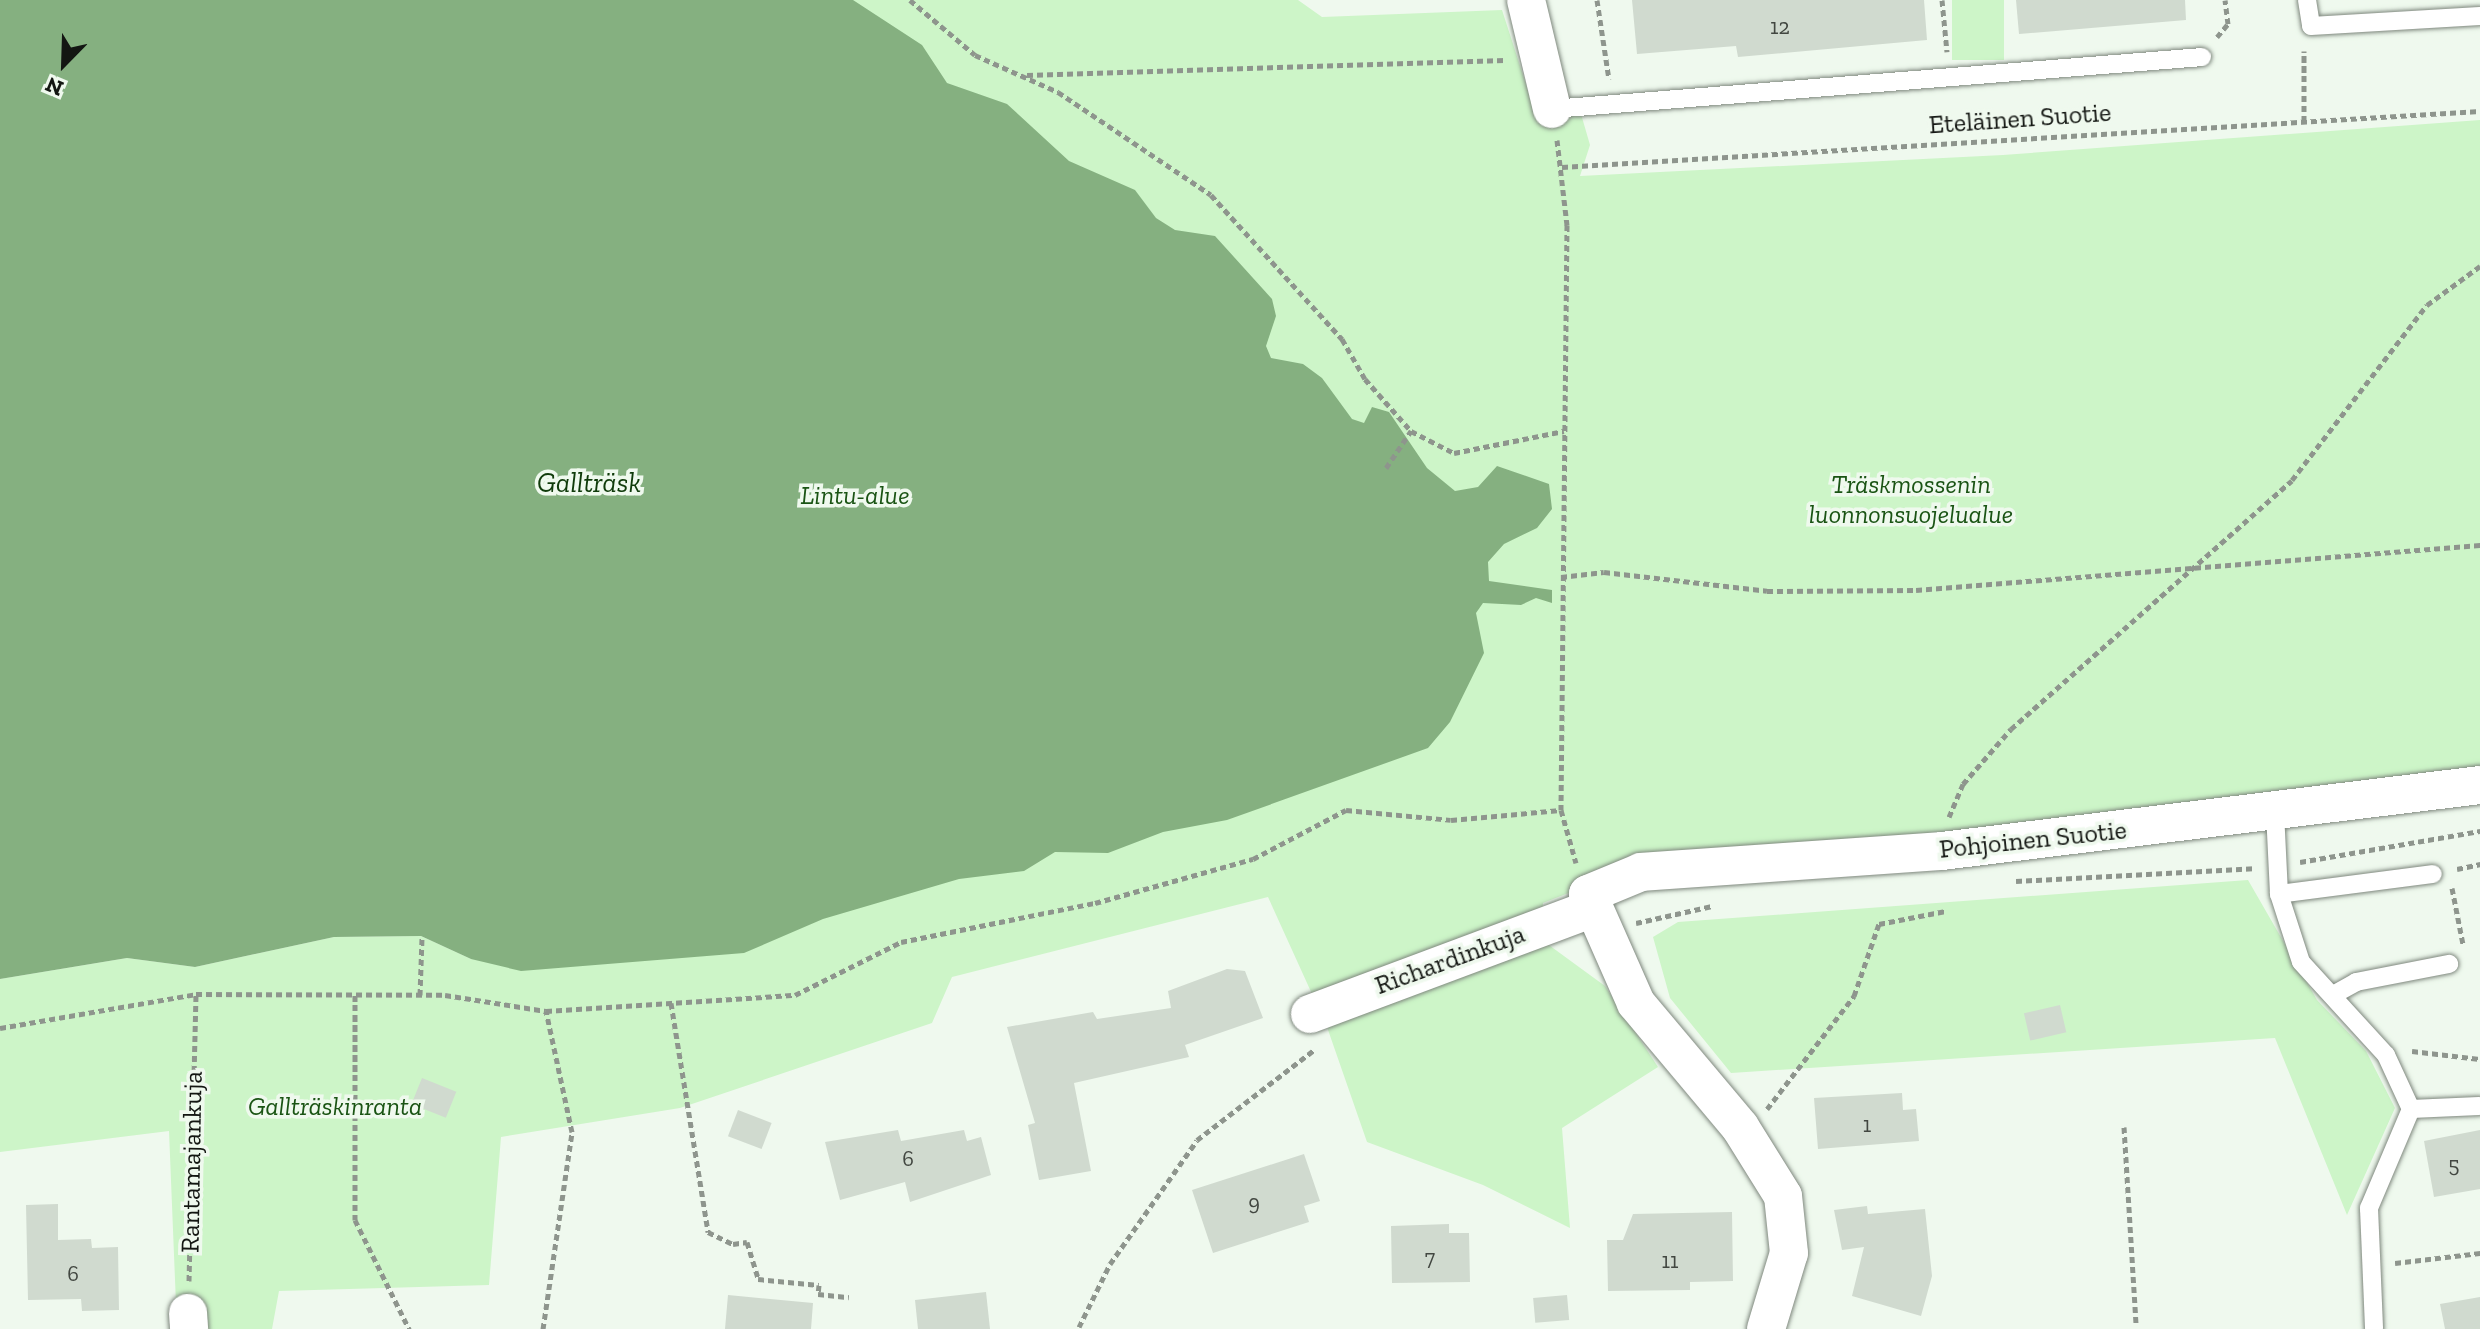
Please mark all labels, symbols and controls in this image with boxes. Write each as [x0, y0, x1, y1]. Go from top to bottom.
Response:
house number: 12 [1770, 14, 1790, 40]
north arrow [24, 24, 104, 104]
text: N [41, 71, 67, 102]
street label: Eteläinen Suotie [1928, 97, 2112, 141]
water label: Gallträsk [537, 466, 641, 500]
park label: Träskmossenin luonnonsuojelualue [1809, 469, 2013, 530]
park label: Lintu-alue [800, 480, 910, 512]
street label: Pohjoinen Suotie [1938, 815, 2128, 865]
street label: Richardinkuja [1371, 918, 1529, 1002]
street label: Rantamajankuja [175, 1071, 209, 1253]
park label: Gallträskinranta [248, 1091, 422, 1123]
house number: 1 [1863, 1112, 1871, 1138]
house number: 6 [902, 1146, 914, 1172]
house number: 5 [2448, 1152, 2460, 1178]
house number: 9 [1248, 1190, 1260, 1216]
house number: 7 [1425, 1245, 1435, 1271]
house number: 11 [1662, 1248, 1678, 1274]
house number: 6 [67, 1261, 79, 1287]

